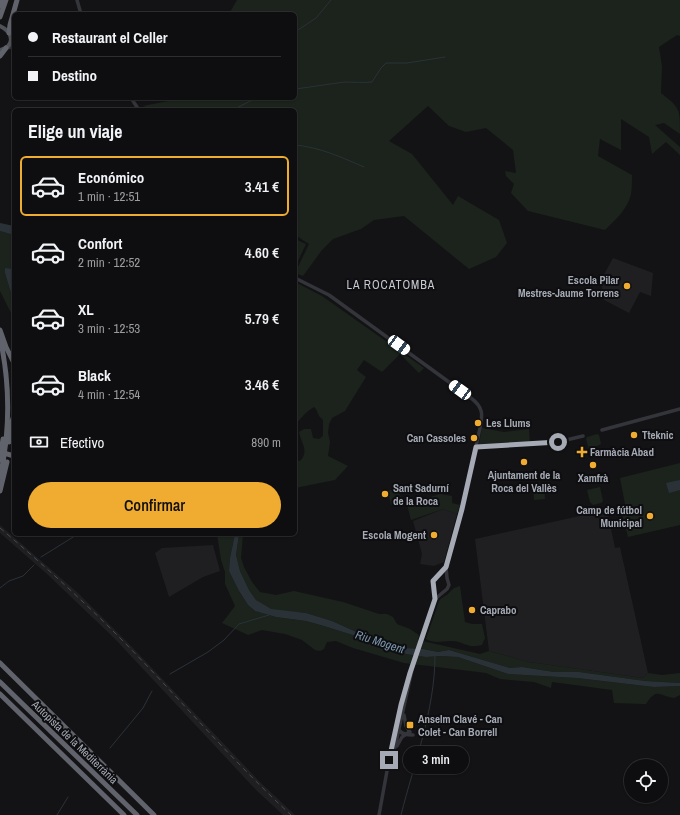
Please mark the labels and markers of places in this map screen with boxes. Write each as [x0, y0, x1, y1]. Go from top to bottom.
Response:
place label: Escola Pilar Mestres-Jaume Torrens [518, 273, 619, 300]
marker: Escola Pilar Mestres-Jaume Torrens [622, 281, 632, 291]
place label: Les Llums [486, 416, 531, 430]
marker: Les Llums [473, 418, 483, 428]
place label: Tteknic [642, 428, 674, 442]
marker: Tteknic [629, 430, 639, 440]
place label: Can Cassoles [407, 431, 466, 445]
marker: Can Cassoles [469, 433, 479, 443]
place label: Farmàcia Abad [590, 445, 654, 459]
marker: Farmàcia Abad [577, 447, 587, 457]
marker: Ajuntament de la Roca del Vallès [519, 457, 529, 467]
marker: Xamfrà [588, 460, 598, 470]
place label: Ajuntament de la Roca del Vallès [488, 468, 560, 495]
place label: Xamfrà [578, 471, 608, 485]
place label: Sant Sadurní de la Roca [393, 481, 449, 508]
marker: Sant Sadurní de la Roca [380, 489, 390, 499]
place label: Camp de fútbol Municipal [576, 503, 642, 530]
marker: Camp de fútbol Municipal [645, 511, 655, 521]
place label: Escola Mogent [362, 528, 426, 542]
marker: Escola Mogent [429, 530, 439, 540]
place label: Caprabo [480, 603, 517, 617]
marker: Caprabo [467, 605, 477, 615]
place label: Anselm Clavé - Can Colet - Can Borrell [418, 712, 502, 739]
marker: Anselm Clavé - Can Colet - Can Borrell [405, 720, 415, 730]

